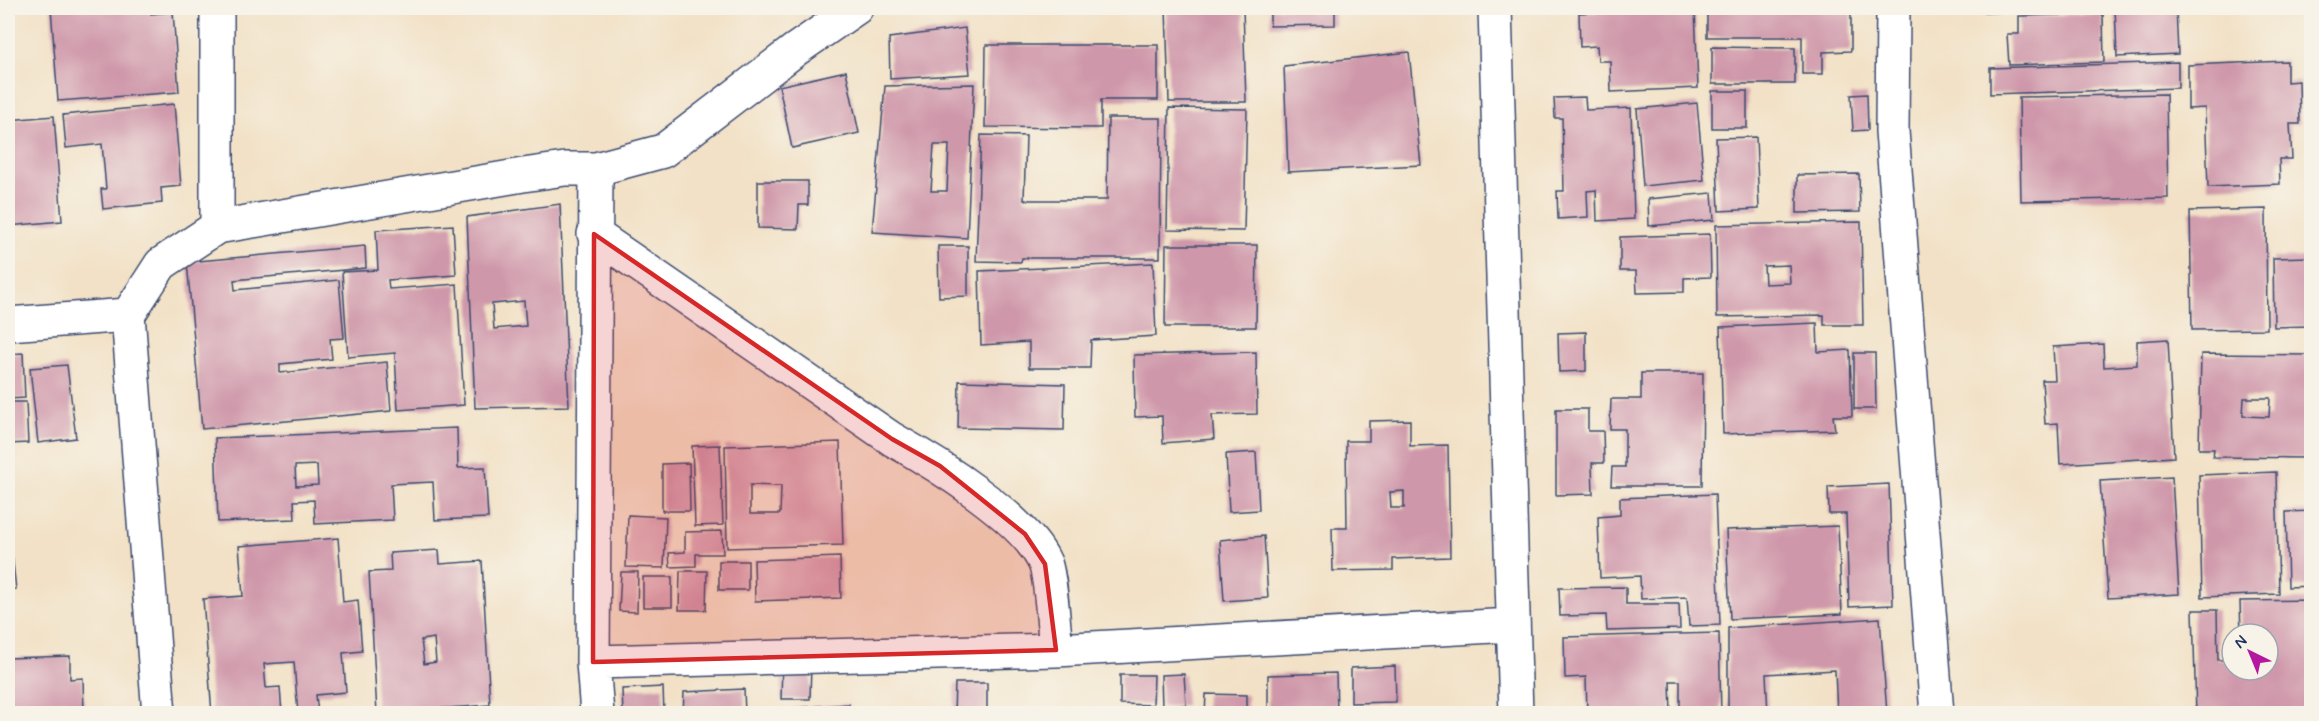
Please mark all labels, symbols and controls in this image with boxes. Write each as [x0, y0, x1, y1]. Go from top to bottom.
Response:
north arrow [2220, 622, 2280, 682]
text: N [2230, 631, 2252, 653]

